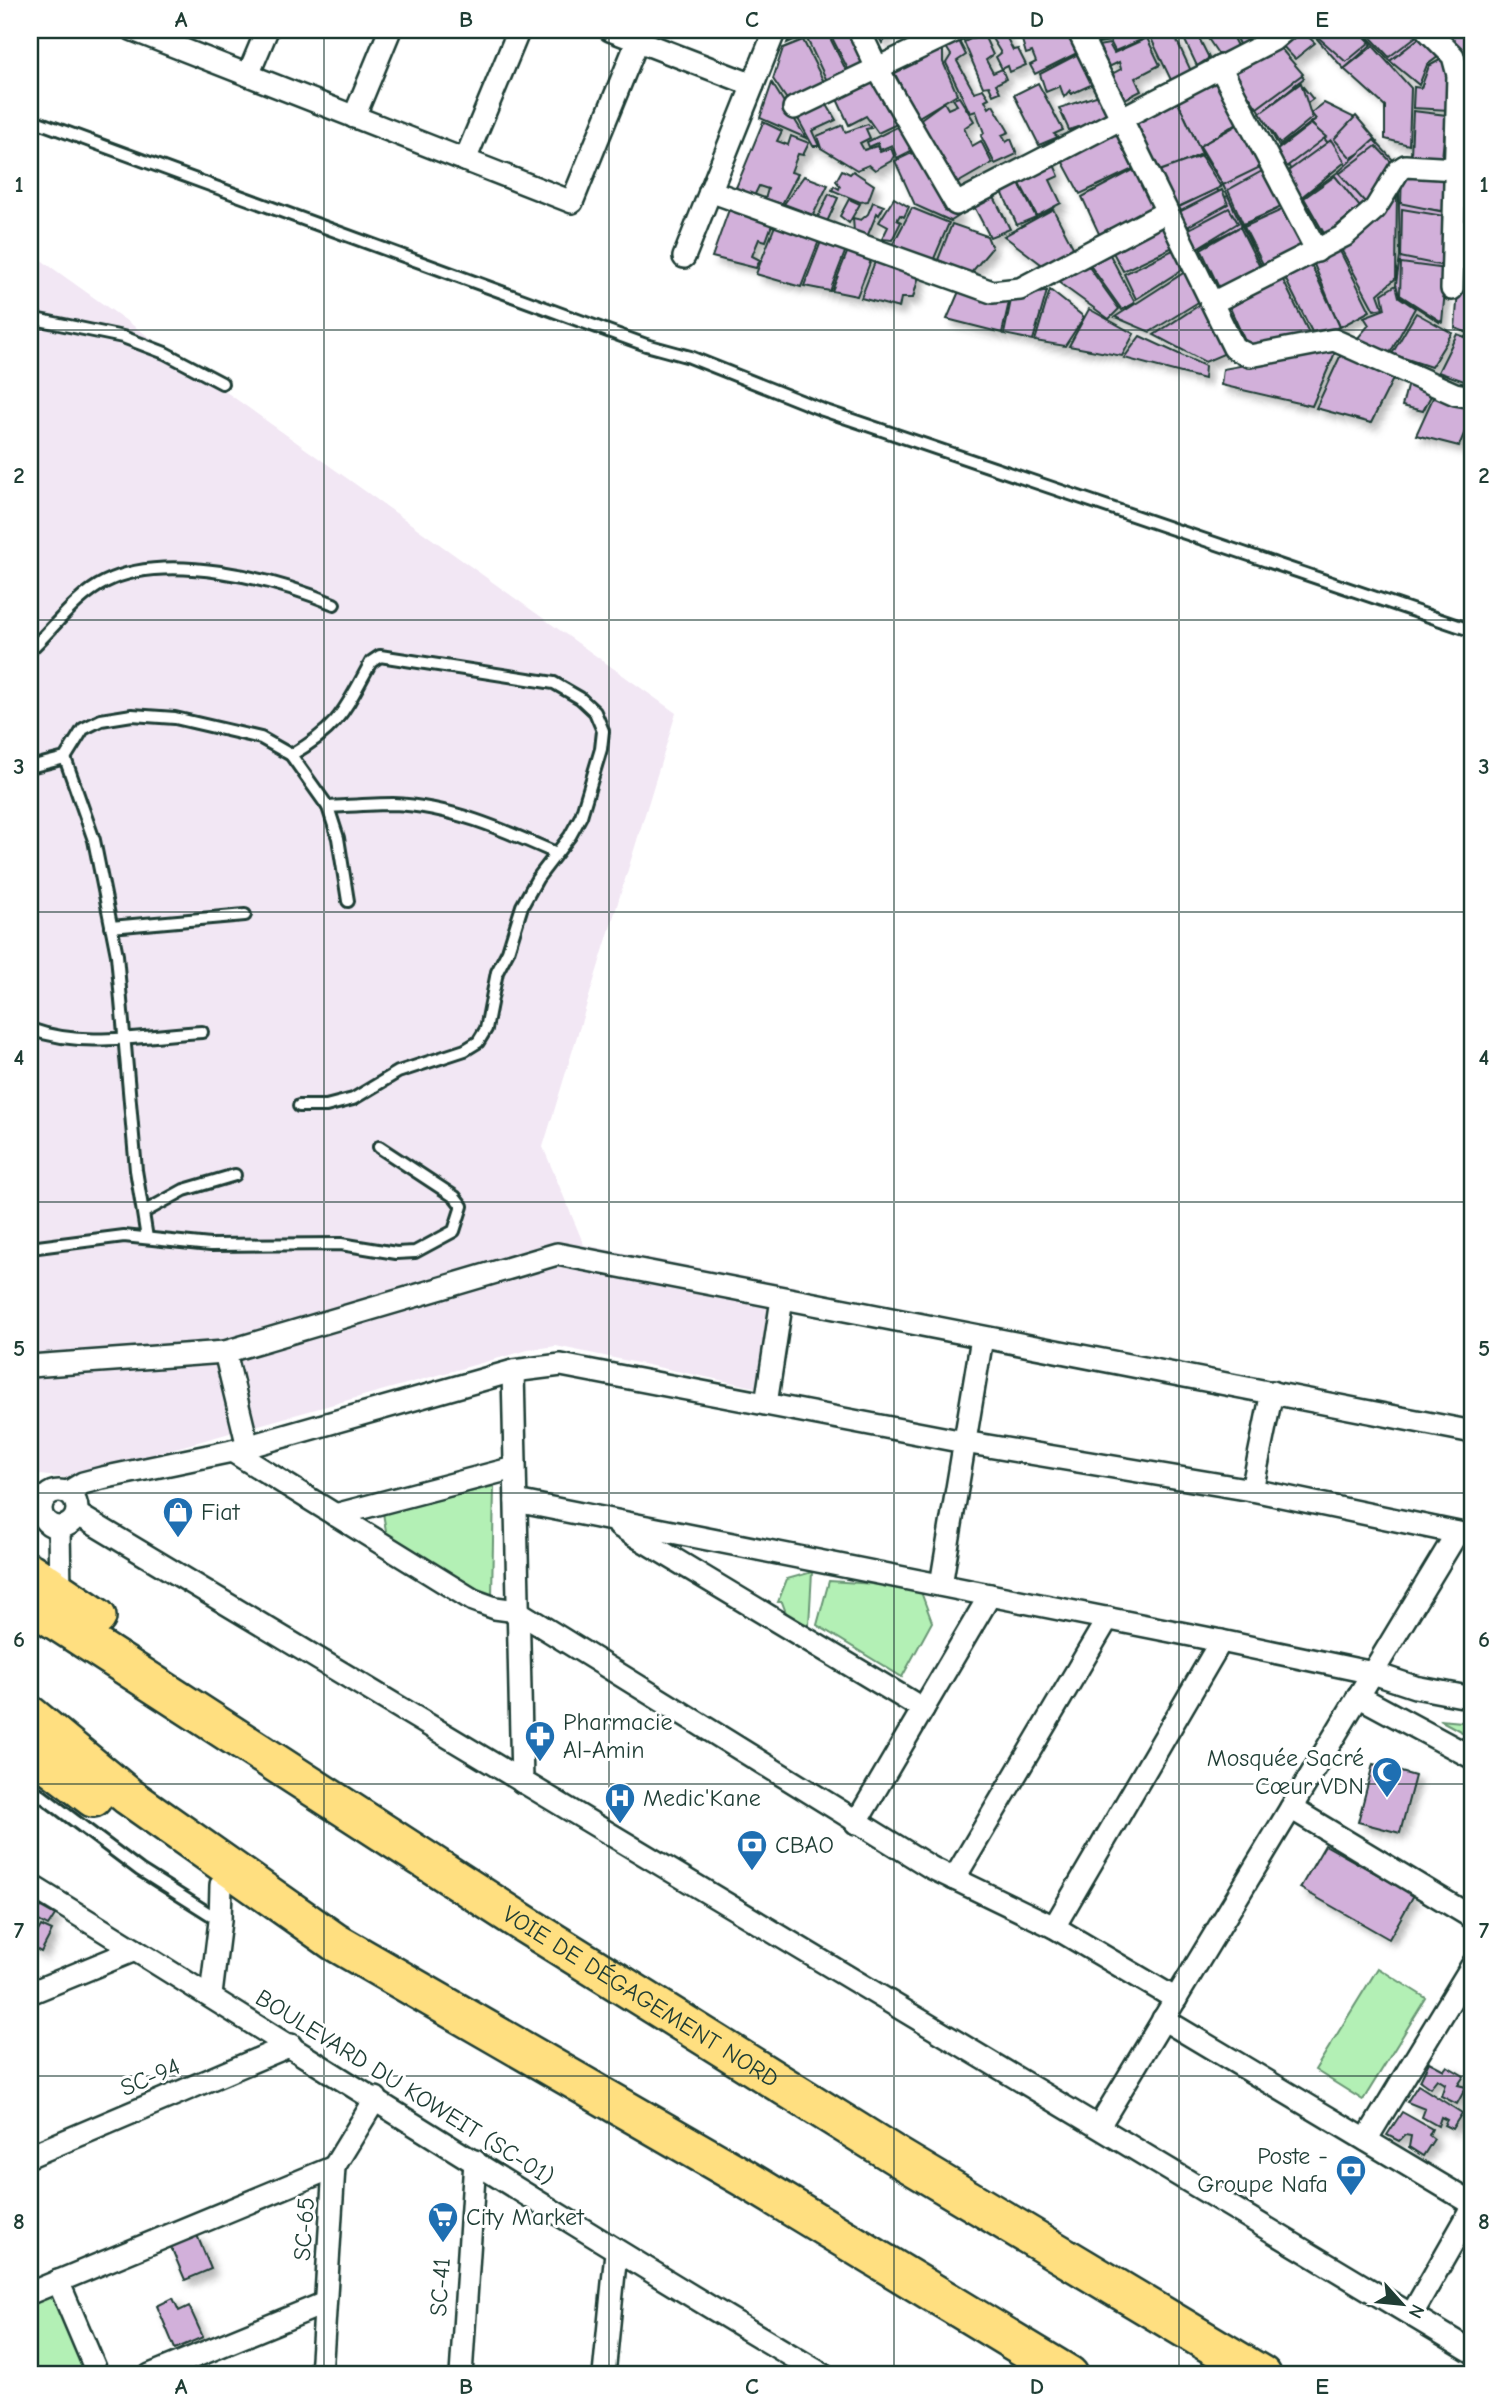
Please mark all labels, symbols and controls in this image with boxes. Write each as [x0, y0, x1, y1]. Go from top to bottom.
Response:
text: A [175, 6, 188, 33]
text: B [459, 6, 473, 33]
text: C [745, 6, 759, 33]
text: D [1030, 6, 1044, 33]
text: E [1315, 6, 1329, 33]
text: 1 [14, 171, 24, 198]
text: 1 [1479, 171, 1489, 198]
text: 2 [13, 462, 25, 489]
text: 2 [1478, 462, 1490, 489]
text: 3 [13, 753, 25, 780]
text: 3 [1478, 753, 1490, 780]
text: 4 [14, 1044, 25, 1071]
text: 4 [1479, 1044, 1490, 1071]
text: 5 [13, 1335, 25, 1362]
text: 5 [1478, 1335, 1490, 1362]
shop icon: Fiat [161, 1495, 195, 1539]
place label: Fiat [201, 1498, 241, 1526]
text: 6 [13, 1626, 25, 1653]
text: 6 [1478, 1626, 1490, 1653]
place label: Pharmacie Al-Amin [563, 1708, 673, 1764]
pharmacy icon: Pharmacie Al-Amin [523, 1719, 557, 1763]
place label: Mosquée Sacré Cœur VDN [1207, 1744, 1364, 1800]
mosque icon: Mosquée Sacré Cœur VDN [1370, 1755, 1404, 1799]
hospital icon: Medic'Kane [603, 1781, 637, 1825]
place label: Medic'Kane [643, 1784, 761, 1812]
bank icon: CBAO [735, 1828, 769, 1872]
place label: CBAO [775, 1831, 834, 1859]
street label: VOIE DE DÉGAGEMENT NORD [498, 1900, 784, 2093]
text: 7 [14, 1917, 25, 1944]
text: 7 [1479, 1917, 1490, 1944]
street label: BOULEVARD DU KOWEIT (SC-01) [251, 1983, 559, 2191]
street label: SC-94 [116, 2052, 184, 2102]
place label: Poste - Groupe Nafa [1197, 2142, 1328, 2198]
bank icon: Poste - Groupe Nafa [1334, 2153, 1368, 2197]
street label: SC-65 [288, 2196, 320, 2262]
supermarket icon: City Market [426, 2200, 460, 2244]
place label: City Market [466, 2203, 585, 2231]
text: 8 [13, 2208, 25, 2235]
text: 8 [1478, 2208, 1490, 2235]
street label: SC-41 [424, 2257, 456, 2317]
north arrow [1366, 2268, 1436, 2338]
text: N [1404, 2301, 1429, 2322]
text: A [175, 2373, 188, 2400]
text: B [459, 2373, 473, 2400]
text: C [745, 2373, 759, 2400]
text: D [1030, 2373, 1044, 2400]
text: E [1315, 2373, 1329, 2400]

